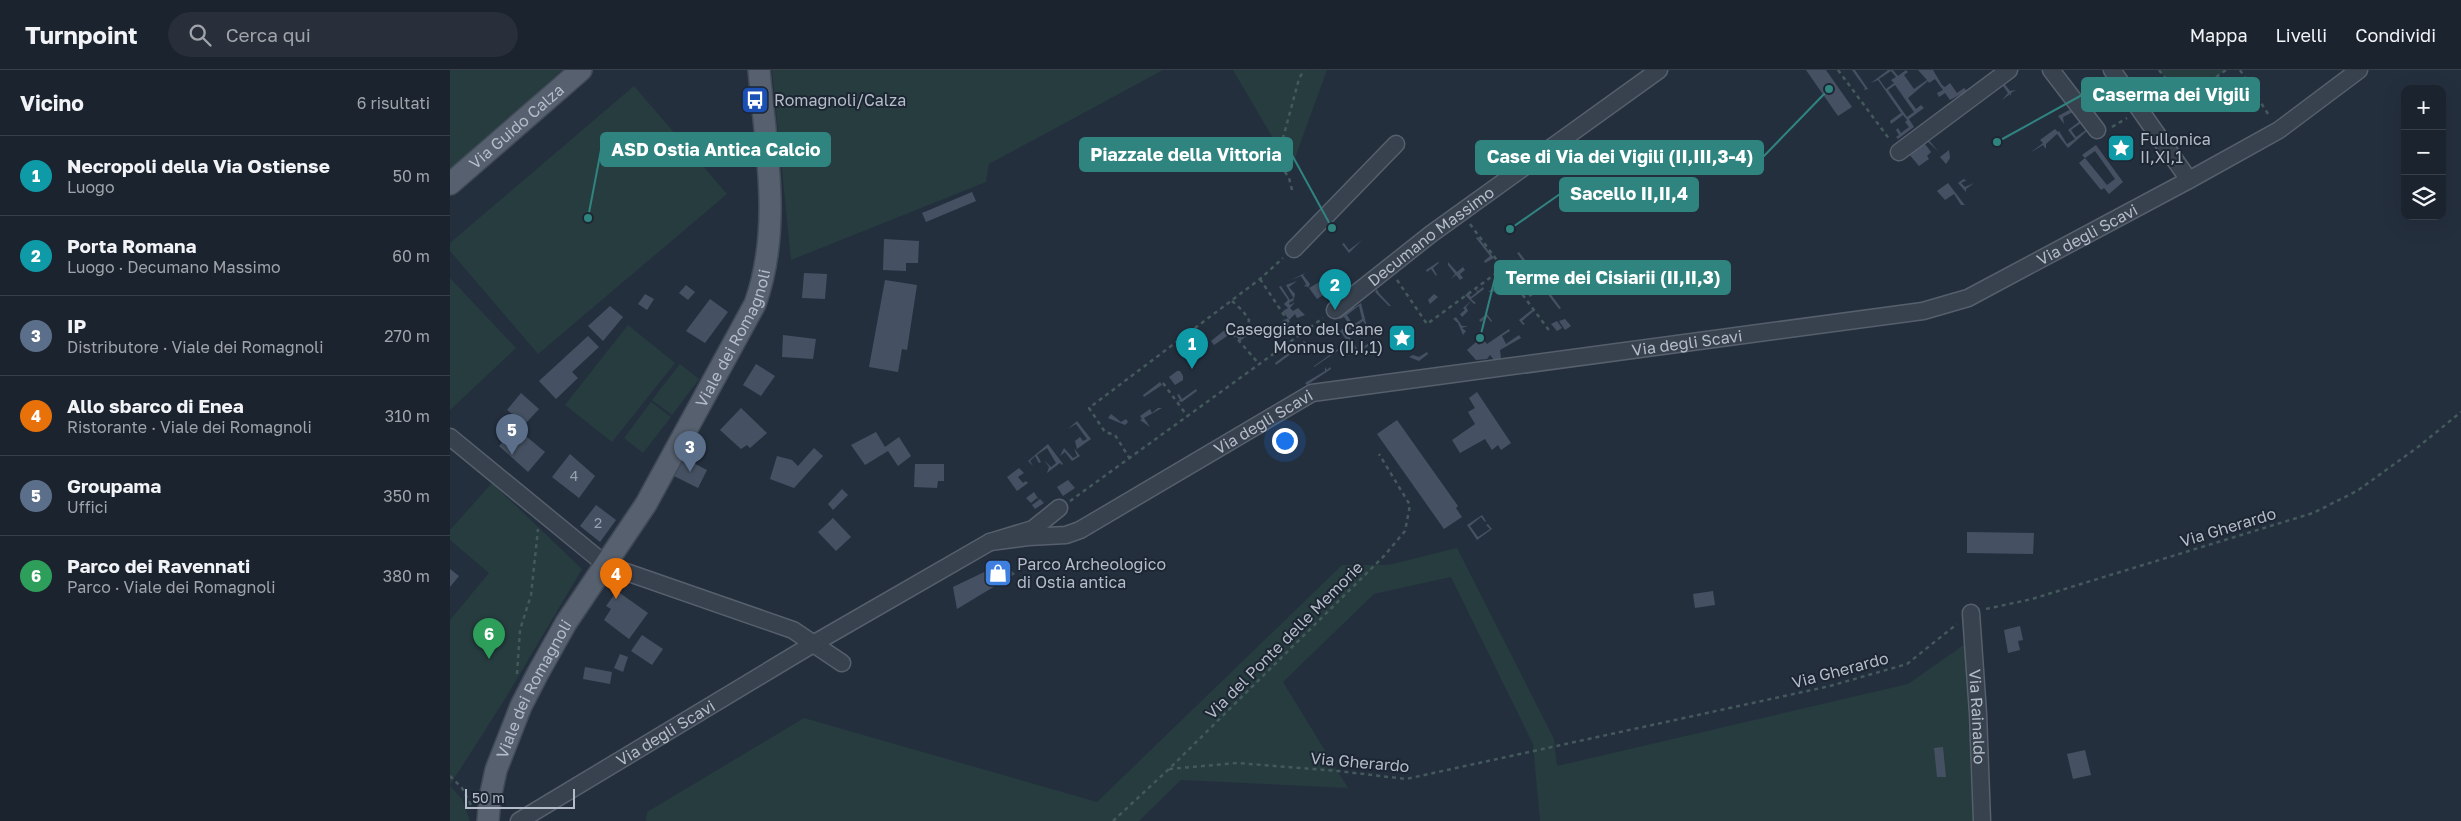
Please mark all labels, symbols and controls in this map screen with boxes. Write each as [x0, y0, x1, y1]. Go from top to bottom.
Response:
search box [168, 12, 518, 57]
text: Turnpoint [25, 20, 138, 49]
icon: search [186, 21, 214, 49]
text: Cerca qui [226, 23, 311, 46]
text: Mappa [2190, 24, 2248, 46]
text: Livelli [2276, 24, 2327, 46]
text: Condividi [2355, 24, 2436, 46]
callout: Caserma dei Vigili [2082, 78, 2259, 111]
street label: Via Guido Calza [465, 80, 568, 173]
text: Caserma dei Vigili [2092, 83, 2250, 105]
bus stop icon: Romagnoli/Calza [740, 85, 770, 115]
map controls [2401, 85, 2446, 220]
button: + [2401, 85, 2446, 130]
text: Vicino [20, 90, 84, 116]
place label: Romagnoli/Calza [774, 90, 906, 110]
text: 6 risultati [357, 93, 430, 113]
place label: Fullonica II,XI,1 [2140, 129, 2211, 167]
button: − [2401, 130, 2446, 175]
callout: ASD Ostia Antica Calcio [601, 133, 830, 166]
place icon: Fullonica II,XI,1 [2106, 133, 2136, 163]
text: ASD Ostia Antica Calcio [611, 138, 821, 160]
callout: Piazzale della Vittoria [1080, 138, 1292, 171]
callout: Case di Via dei Vigili (II,III,3-4) [1476, 141, 1763, 174]
text: Piazzale della Vittoria [1090, 143, 1282, 165]
text: Case di Via dei Vigili (II,III,3-4) [1487, 145, 1753, 167]
text: Necropoli della Via Ostiense [67, 154, 330, 177]
text: 1 [32, 166, 40, 186]
text: 50 m [393, 166, 430, 186]
button: layers [2401, 175, 2446, 220]
text: Luogo [67, 177, 115, 197]
callout: Sacello II,II,4 [1560, 178, 1698, 211]
street label: Decumano Massimo [1364, 182, 1498, 290]
text: Sacello II,II,4 [1570, 182, 1688, 204]
street label: Via degli Scavi [2033, 199, 2141, 269]
text: Porta Romana [67, 234, 197, 257]
text: 2 [31, 246, 41, 266]
text: 60 m [392, 246, 430, 266]
text: Luogo · Decumano Massimo [67, 257, 281, 277]
callout: Terme dei Cisiarii (II,II,3) [1495, 261, 1730, 294]
text: Terme dei Cisiarii (II,II,3) [1505, 266, 1721, 288]
street label: Viale dei Romagnoli [691, 267, 774, 411]
pin: 2 [1319, 269, 1351, 310]
text: IP [67, 314, 86, 337]
place label: Caseggiato del Cane Monnus (II,I,1) [1225, 319, 1383, 357]
place icon: Caseggiato del Cane Monnus (II,I,1) [1387, 323, 1417, 353]
street label: Via degli Scavi [1630, 325, 1744, 360]
text: 3 [31, 326, 41, 346]
text: 270 m [384, 326, 430, 346]
pin: 1 [1176, 328, 1208, 369]
text: Distributore · Viale dei Romagnoli [67, 337, 323, 357]
street label: Via degli Scavi [1210, 385, 1316, 459]
text: Allo sbarco di Enea [67, 394, 244, 417]
text: 4 [31, 406, 41, 426]
text: 310 m [385, 406, 430, 426]
pin: 5 [496, 414, 528, 455]
text: Ristorante · Viale dei Romagnoli [67, 417, 312, 437]
your location [1272, 428, 1298, 454]
pin: 3 [674, 431, 706, 472]
house number: 4 [570, 467, 578, 484]
text: Groupama [67, 474, 161, 497]
text: 5 [31, 486, 41, 506]
text: 350 m [383, 486, 430, 506]
text: Uffici [67, 497, 108, 517]
street label: Via Gherardo [2178, 503, 2278, 551]
house number: 2 [594, 514, 602, 531]
text: Parco dei Ravennati [67, 554, 250, 577]
place label: Parco Archeologico di Ostia antica [1017, 554, 1166, 592]
street label: Via del Ponte delle Memorie [1201, 557, 1367, 723]
pin: 4 [600, 558, 632, 599]
shop icon: Parco Archeologico di Ostia antica [983, 558, 1013, 588]
text: 6 [31, 566, 41, 586]
text: 380 m [383, 566, 430, 586]
text: Parco · Viale dei Romagnoli [67, 577, 275, 597]
street label: Viale dei Romagnoli [492, 616, 576, 761]
pin: 6 [473, 618, 505, 659]
street label: Via Gherardo [1790, 648, 1890, 692]
street label: Via Rainaldo [1965, 668, 1990, 765]
street label: Via degli Scavi [613, 695, 718, 770]
street label: Via Gherardo [1310, 748, 1410, 776]
scale bar [465, 786, 575, 809]
text: 50 m [472, 789, 505, 806]

